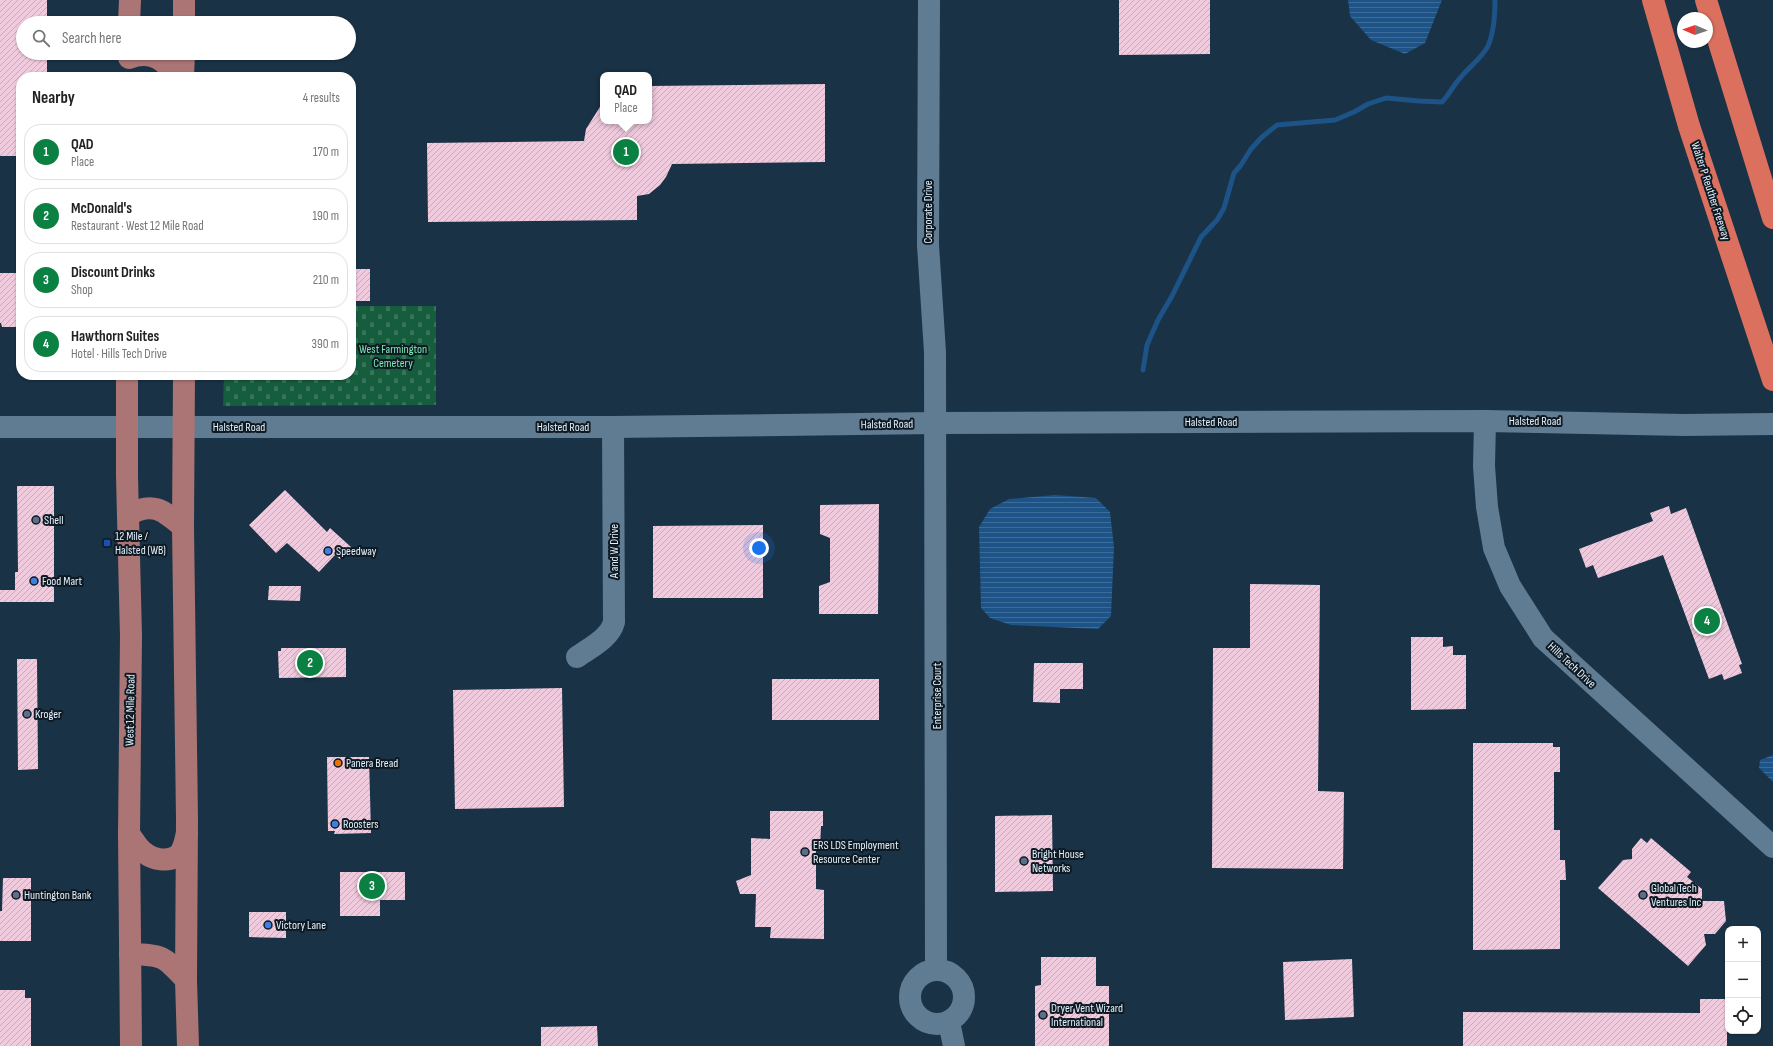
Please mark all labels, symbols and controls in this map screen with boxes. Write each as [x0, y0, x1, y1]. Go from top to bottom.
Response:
north arrow [1677, 12, 1713, 48]
search box [16, 16, 356, 60]
icon: search [30, 27, 52, 49]
text: Search here [62, 29, 122, 48]
popup [600, 72, 652, 124]
text: QAD [614, 81, 637, 100]
text: Nearby [32, 88, 75, 108]
text: 4 results [303, 90, 340, 106]
text: Place [614, 100, 638, 116]
text: QAD [71, 135, 94, 154]
pin: 1 [613, 137, 639, 167]
street label: Walter P Reuther Freeway [1688, 140, 1734, 243]
text: 1 [43, 144, 49, 160]
text: 170 m [313, 144, 339, 160]
text: Place [71, 154, 94, 170]
street label: Corporate Drive [921, 180, 936, 244]
text: McDonald's [71, 199, 132, 218]
text: 2 [43, 208, 49, 224]
text: 190 m [312, 208, 339, 224]
text: Restaurant · West 12 Mile Road [71, 218, 204, 234]
text: Discount Drinks [71, 263, 155, 282]
text: 3 [43, 272, 49, 288]
text: 210 m [313, 272, 339, 288]
text: Shop [71, 282, 93, 298]
text: Hawthorn Suites [71, 327, 159, 346]
text: 4 [43, 336, 49, 352]
text: 390 m [312, 336, 339, 352]
park label: West Farmington Cemetery [359, 342, 427, 371]
text: Hotel · Hills Tech Drive [71, 346, 167, 362]
street label: Halsted Road [1509, 414, 1561, 429]
street label: Halsted Road [1185, 415, 1237, 430]
street label: Halsted Road [861, 417, 913, 432]
street label: Halsted Road [213, 420, 265, 435]
street label: Halsted Road [537, 420, 589, 435]
place label: Shell [44, 513, 64, 528]
marker: Shell [31, 515, 41, 525]
street label: A and W Drive [607, 524, 622, 579]
place label: 12 Mile / Halsted (WB) [115, 529, 166, 558]
marker: 12 Mile / Halsted (WB) [102, 538, 112, 548]
your location [749, 538, 769, 558]
place label: Speedway [336, 544, 377, 559]
marker: Speedway [323, 546, 333, 556]
place label: Food Mart [42, 574, 83, 589]
marker: Food Mart [29, 576, 39, 586]
pin: 4 [1694, 606, 1720, 636]
street label: Hills Tech Drive [1544, 639, 1599, 692]
pin: 2 [297, 648, 323, 678]
street label: Enterprise Court [930, 662, 945, 729]
street label: West 12 Mile Road [122, 674, 139, 746]
place label: Kroger [35, 707, 62, 722]
marker: Kroger [22, 709, 32, 719]
place label: Panera Bread [346, 756, 398, 771]
marker: Panera Bread [333, 758, 343, 768]
place label: Roosters [343, 817, 379, 832]
marker: Roosters [330, 819, 340, 829]
place label: ERS LDS Employment Resource Center [813, 838, 899, 867]
marker: ERS LDS Employment Resource Center [800, 847, 810, 857]
place label: Bright House Networks [1032, 847, 1084, 876]
marker: Bright House Networks [1019, 856, 1029, 866]
pin: 3 [359, 871, 385, 901]
place label: Global Tech Ventures Inc [1651, 881, 1702, 910]
place label: Huntington Bank [24, 888, 92, 903]
marker: Huntington Bank [11, 890, 21, 900]
marker: Global Tech Ventures Inc [1638, 890, 1648, 900]
place label: Victory Lane [276, 918, 326, 933]
marker: Victory Lane [263, 920, 273, 930]
map controls [1725, 926, 1761, 1034]
button: + [1725, 926, 1761, 962]
button: − [1725, 962, 1761, 998]
button: locate [1725, 998, 1761, 1034]
place label: Dryer Vent Wizard International [1051, 1001, 1123, 1030]
marker: Dryer Vent Wizard International [1038, 1010, 1048, 1020]

